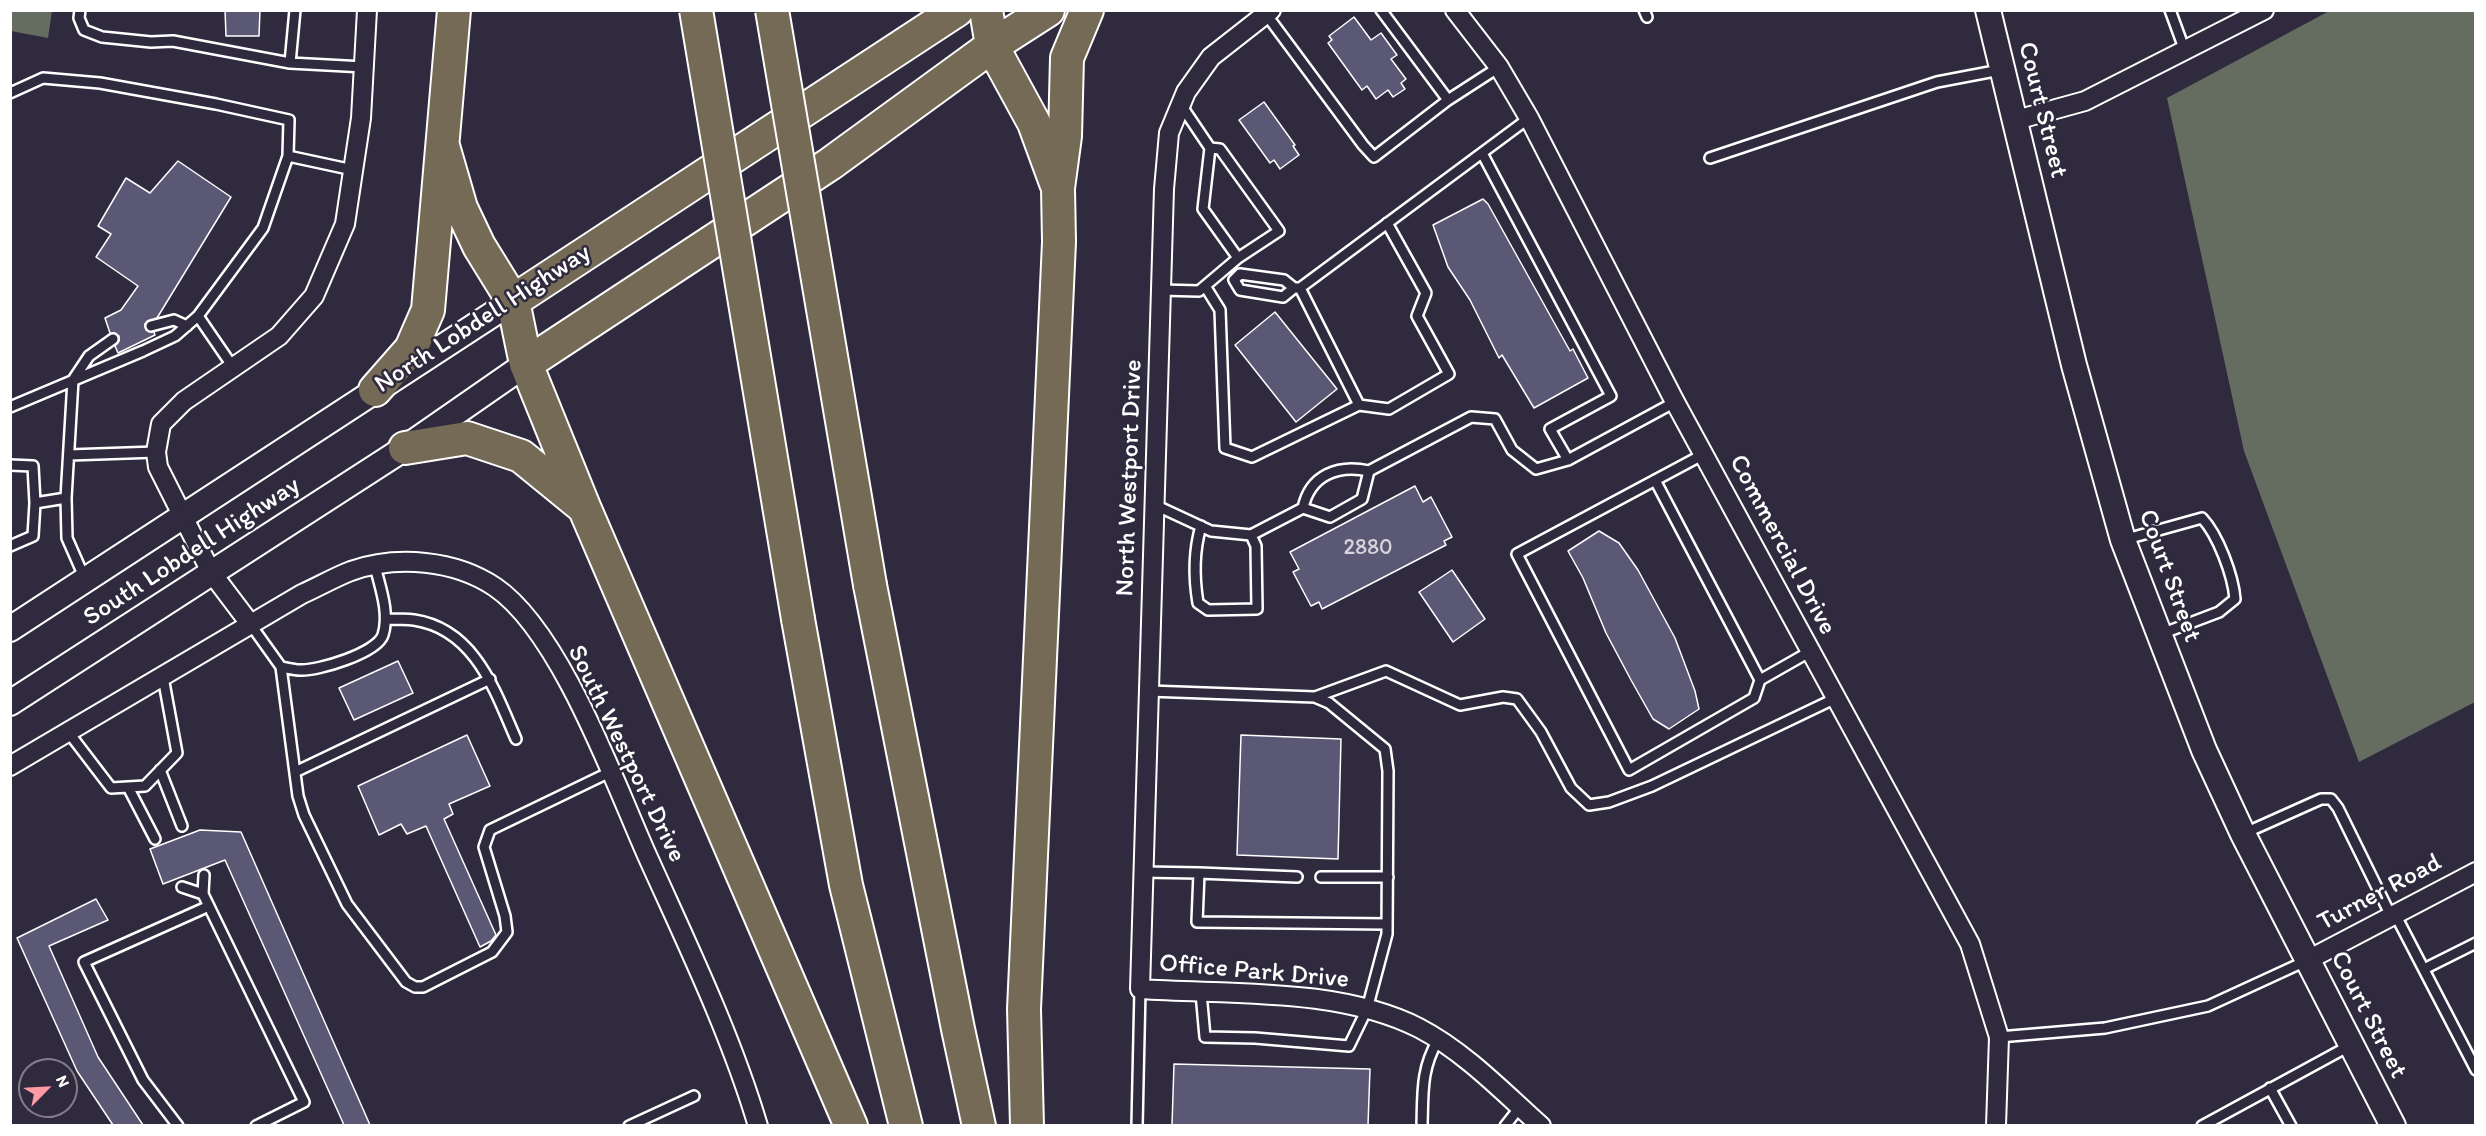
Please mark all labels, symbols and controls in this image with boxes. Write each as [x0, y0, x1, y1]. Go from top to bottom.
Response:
street label: Court Street [2010, 39, 2074, 181]
street label: North Lobdell Highway [369, 237, 597, 401]
street label: North Westport Drive [1110, 359, 1150, 597]
street label: Commercial Drive [1721, 450, 1843, 640]
street label: South Lobdell Highway [78, 470, 306, 634]
street label: Court Street [2131, 505, 2207, 647]
house number: 2880 [1343, 535, 1393, 561]
street label: South Westport Drive [560, 640, 692, 868]
street label: Turner Road [2313, 847, 2447, 939]
street label: Court Street [2323, 946, 2413, 1084]
street label: Office Park Drive [1158, 948, 1350, 996]
north arrow [18, 1058, 78, 1118]
text: N [52, 1072, 74, 1090]

